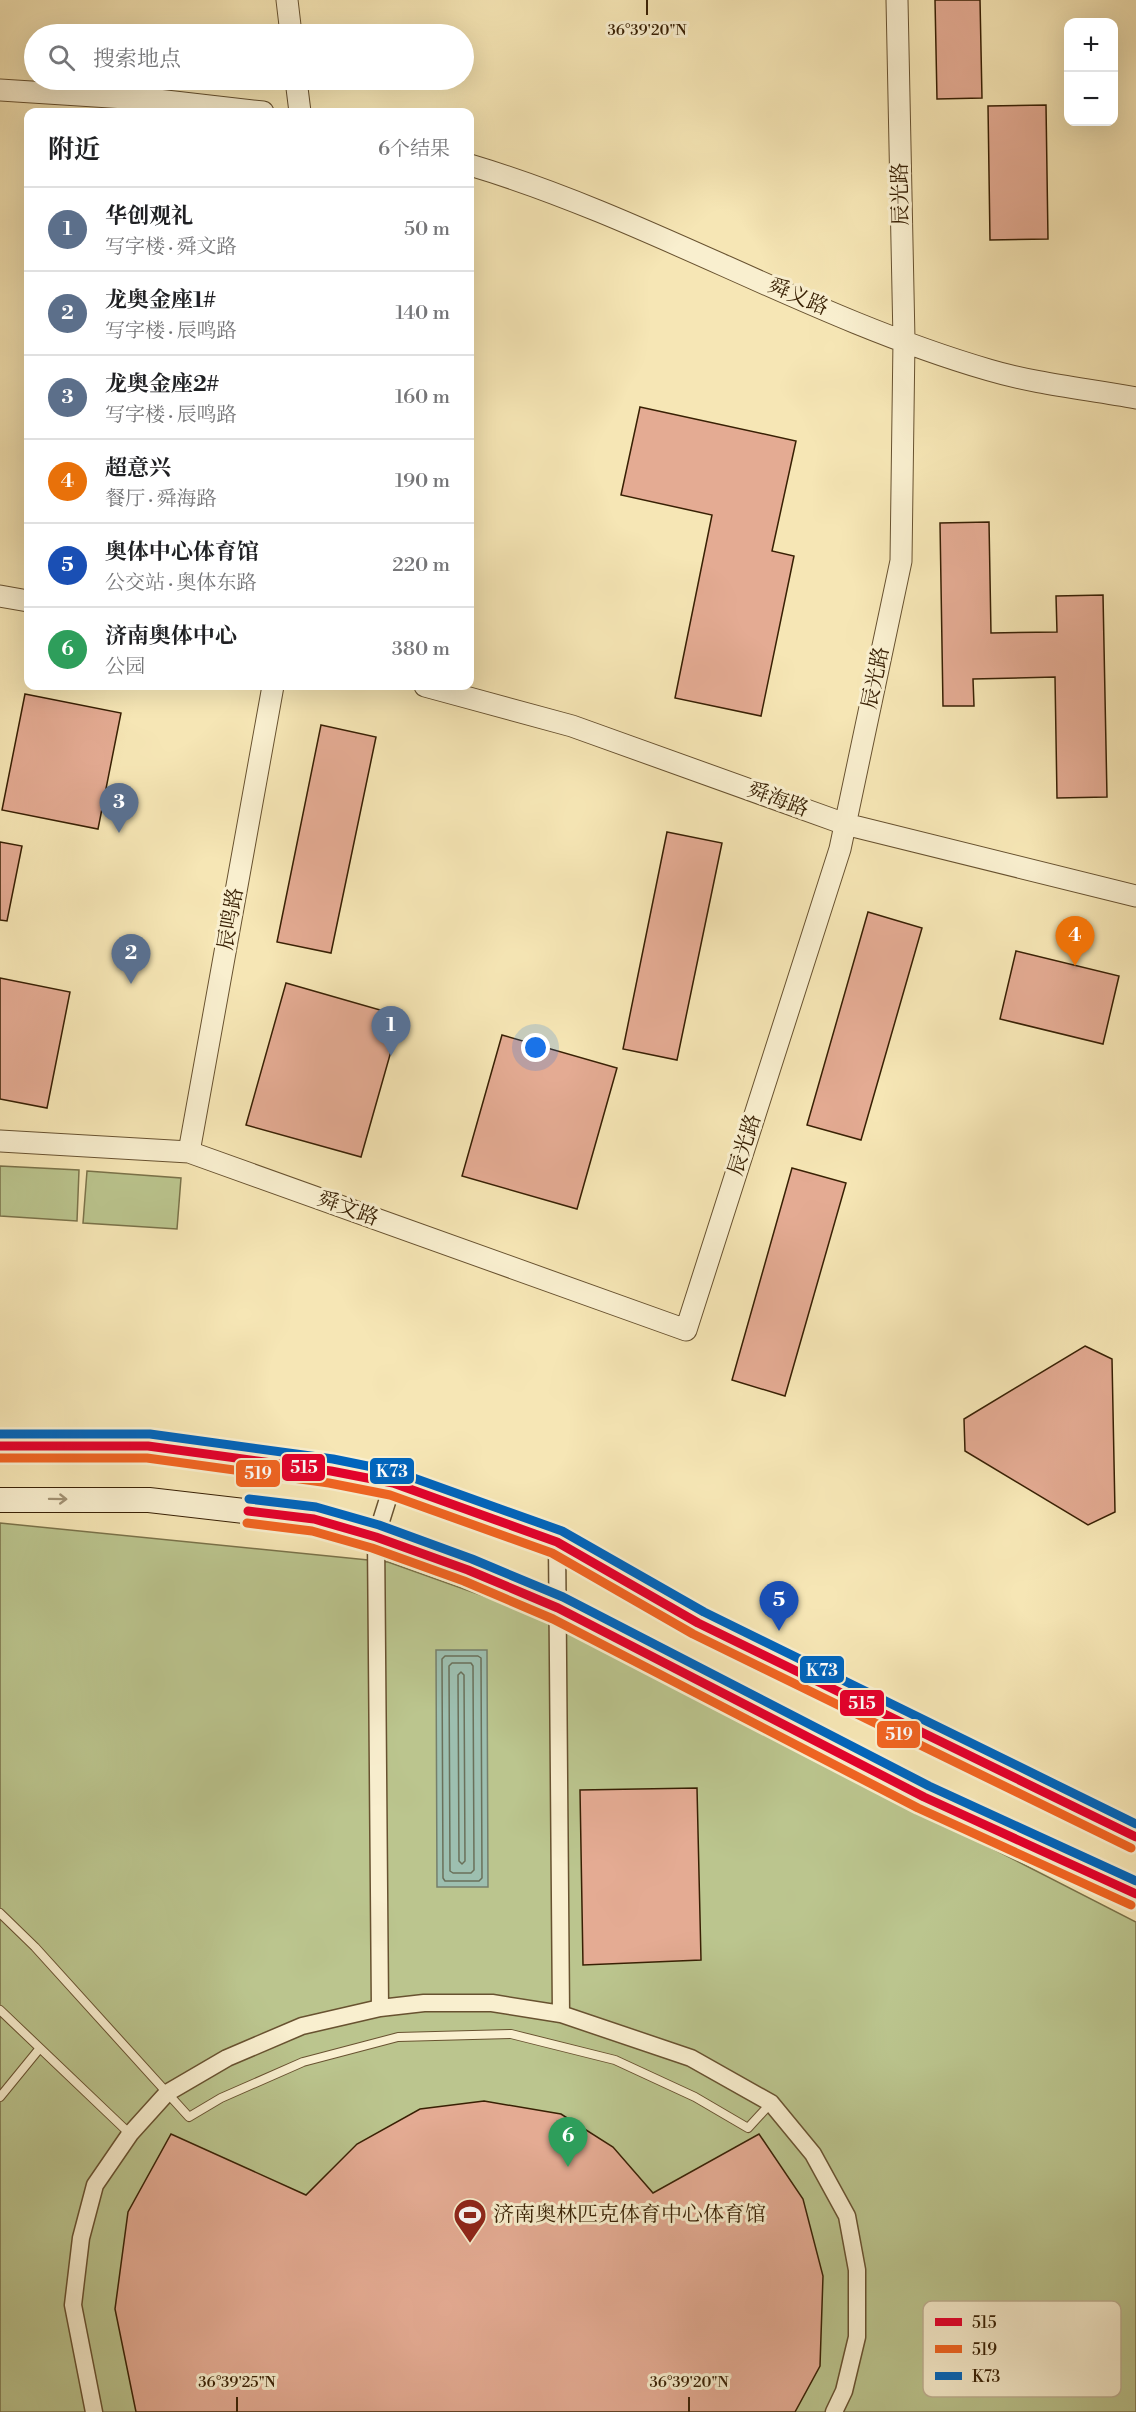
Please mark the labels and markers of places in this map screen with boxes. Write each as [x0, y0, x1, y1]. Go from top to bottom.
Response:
pin: 3 [100, 784, 138, 833]
pin: 4 [1056, 916, 1094, 966]
pin: 2 [112, 934, 150, 984]
pin: 1 [372, 1006, 410, 1056]
pin: 5 [760, 1582, 798, 1631]
pin: 6 [548, 2118, 588, 2167]
sports icon: 济南奥林匹克体育中心体育馆 [452, 2197, 488, 2244]
place label: 济南奥林匹克体育中心体育馆 [493, 2202, 766, 2228]

